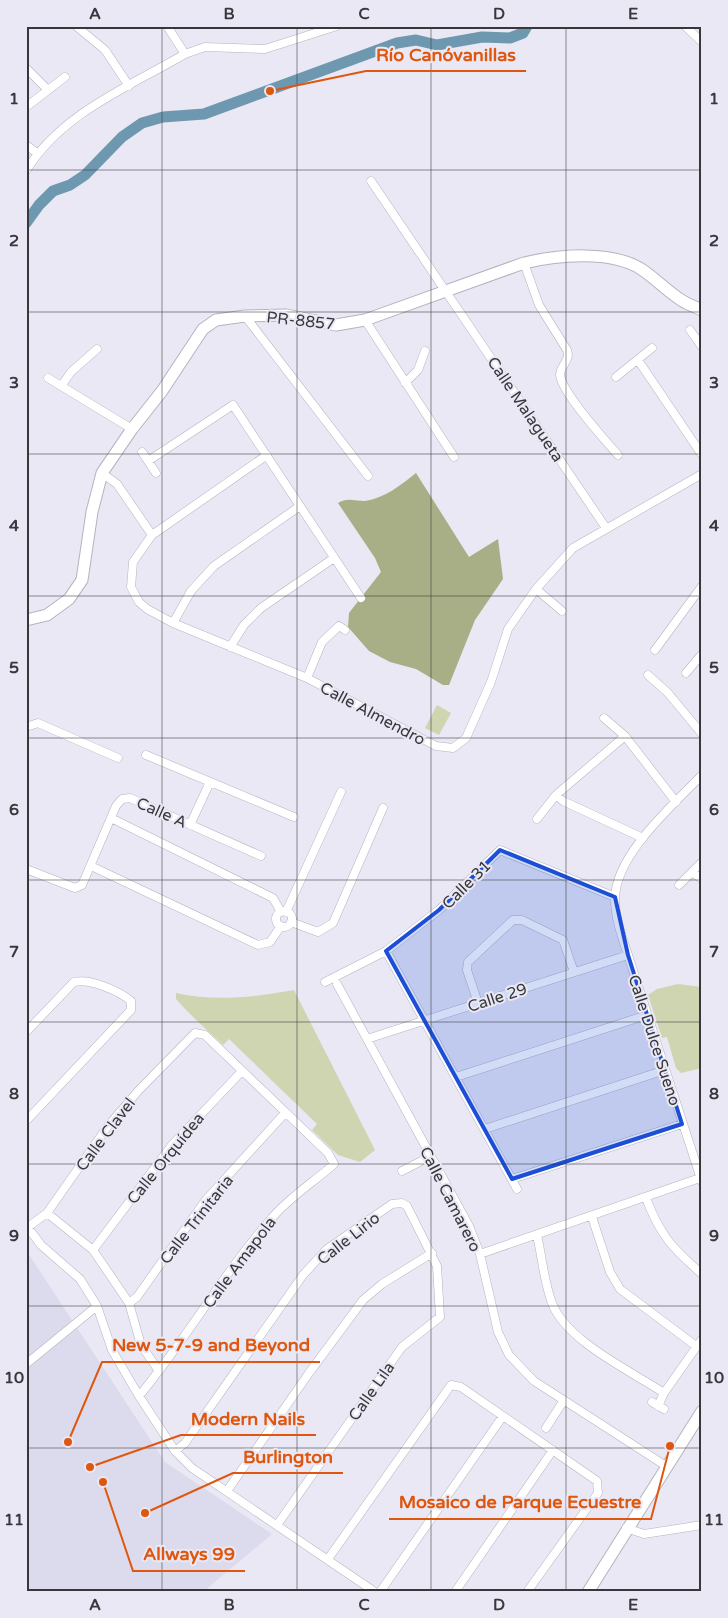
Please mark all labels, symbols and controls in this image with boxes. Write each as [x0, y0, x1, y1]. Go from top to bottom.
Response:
text: A [89, 4, 101, 24]
text: B [223, 4, 235, 24]
text: C [358, 4, 370, 24]
text: D [493, 4, 505, 24]
text: E [628, 4, 638, 24]
callout: Río Canóvanillas [366, 38, 526, 71]
text: Río Canóvanillas [376, 44, 516, 66]
text: 1 [9, 89, 19, 109]
text: 1 [709, 89, 719, 109]
text: 2 [9, 231, 19, 251]
text: 2 [709, 231, 719, 251]
street label: PR-8857 [266, 307, 336, 335]
street label: Calle Malagueta [483, 353, 568, 466]
text: 3 [9, 373, 19, 393]
text: 3 [709, 373, 719, 393]
text: 4 [9, 516, 19, 536]
text: 4 [709, 516, 719, 536]
text: 5 [9, 658, 19, 678]
text: 5 [709, 658, 719, 678]
street label: Calle Almendro [316, 678, 429, 750]
street label: Calle A [133, 793, 190, 833]
text: 6 [9, 800, 19, 820]
text: 6 [709, 800, 719, 820]
street label: Calle 31 [438, 856, 495, 913]
text: 7 [9, 942, 19, 962]
text: 7 [709, 942, 719, 962]
street label: Calle Dulce Sueno [623, 972, 685, 1108]
street label: Calle 29 [465, 979, 530, 1017]
text: 8 [9, 1084, 19, 1104]
text: 8 [709, 1084, 719, 1104]
street label: Calle Clavel [72, 1094, 140, 1175]
street label: Calle Orquídea [123, 1109, 209, 1208]
street label: Calle Camarero [415, 1143, 485, 1256]
street label: Calle Trinitaria [156, 1171, 238, 1268]
street label: Calle Lirio [313, 1208, 384, 1270]
street label: Calle Amapola [199, 1213, 281, 1312]
text: 9 [9, 1226, 19, 1246]
text: 9 [709, 1226, 719, 1246]
callout: New 5-7-9 and Beyond [102, 1329, 320, 1362]
text: New 5-7-9 and Beyond [112, 1334, 310, 1356]
street label: Calle Lila [344, 1358, 399, 1425]
text: 10 [4, 1368, 24, 1388]
text: 10 [704, 1368, 724, 1388]
callout: Modern Nails [181, 1402, 316, 1435]
text: Modern Nails [191, 1408, 306, 1430]
callout: Burlington [233, 1440, 343, 1473]
text: Burlington [243, 1446, 333, 1468]
callout: Mosaico de Parque Ecuestre [389, 1486, 651, 1519]
text: Mosaico de Parque Ecuestre [399, 1491, 641, 1513]
text: 11 [4, 1510, 24, 1530]
text: 11 [704, 1510, 724, 1530]
callout: Allways 99 [133, 1538, 245, 1571]
text: Allways 99 [143, 1543, 235, 1565]
text: A [89, 1595, 101, 1615]
text: B [223, 1595, 235, 1615]
text: C [358, 1595, 370, 1615]
text: D [493, 1595, 505, 1615]
text: E [628, 1595, 638, 1615]

